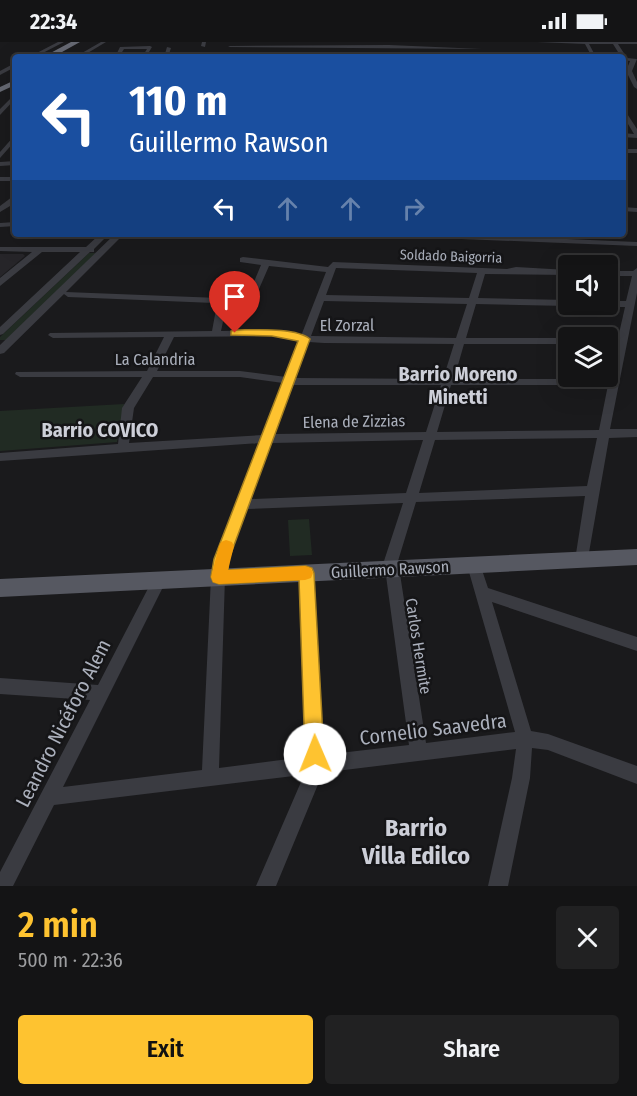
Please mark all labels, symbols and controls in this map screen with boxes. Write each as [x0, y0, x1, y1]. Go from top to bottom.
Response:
text: 22:34 [30, 8, 77, 35]
text: 110 m [129, 76, 228, 126]
icon: left [30, 78, 108, 156]
text: Guillermo Rawson [129, 127, 329, 159]
icon: left [208, 192, 241, 225]
icon: ahead [271, 192, 304, 225]
icon: ahead [334, 192, 367, 225]
icon: right [397, 192, 430, 225]
street label: Soldado Baigorria [400, 246, 503, 267]
map controls [558, 255, 618, 387]
button: sound [558, 255, 618, 315]
pin [209, 271, 260, 333]
icon: arrive [218, 280, 251, 313]
street label: El Zorzal [320, 316, 374, 335]
button: layers [558, 327, 618, 387]
street label: La Calandria [115, 350, 195, 369]
district label: Barrio Moreno Minetti [399, 362, 518, 409]
street label: Elena de Zizzias [303, 411, 406, 432]
district label: Barrio COVICO [42, 418, 158, 442]
street label: Guillermo Rawson [330, 557, 450, 582]
street label: Carlos Hermite [402, 597, 435, 696]
street label: Leandro Nicéforo Alem [10, 635, 116, 811]
street label: Cornelio Saavedra [358, 708, 508, 750]
position arrow [283, 722, 347, 786]
district label: Barrio Villa Edilco [361, 814, 470, 870]
text: 2 min [18, 903, 98, 947]
button: close [556, 906, 619, 969]
text: 500 m · 22:36 [18, 948, 123, 972]
button: Exit [18, 1015, 313, 1084]
button: Share [325, 1015, 619, 1084]

